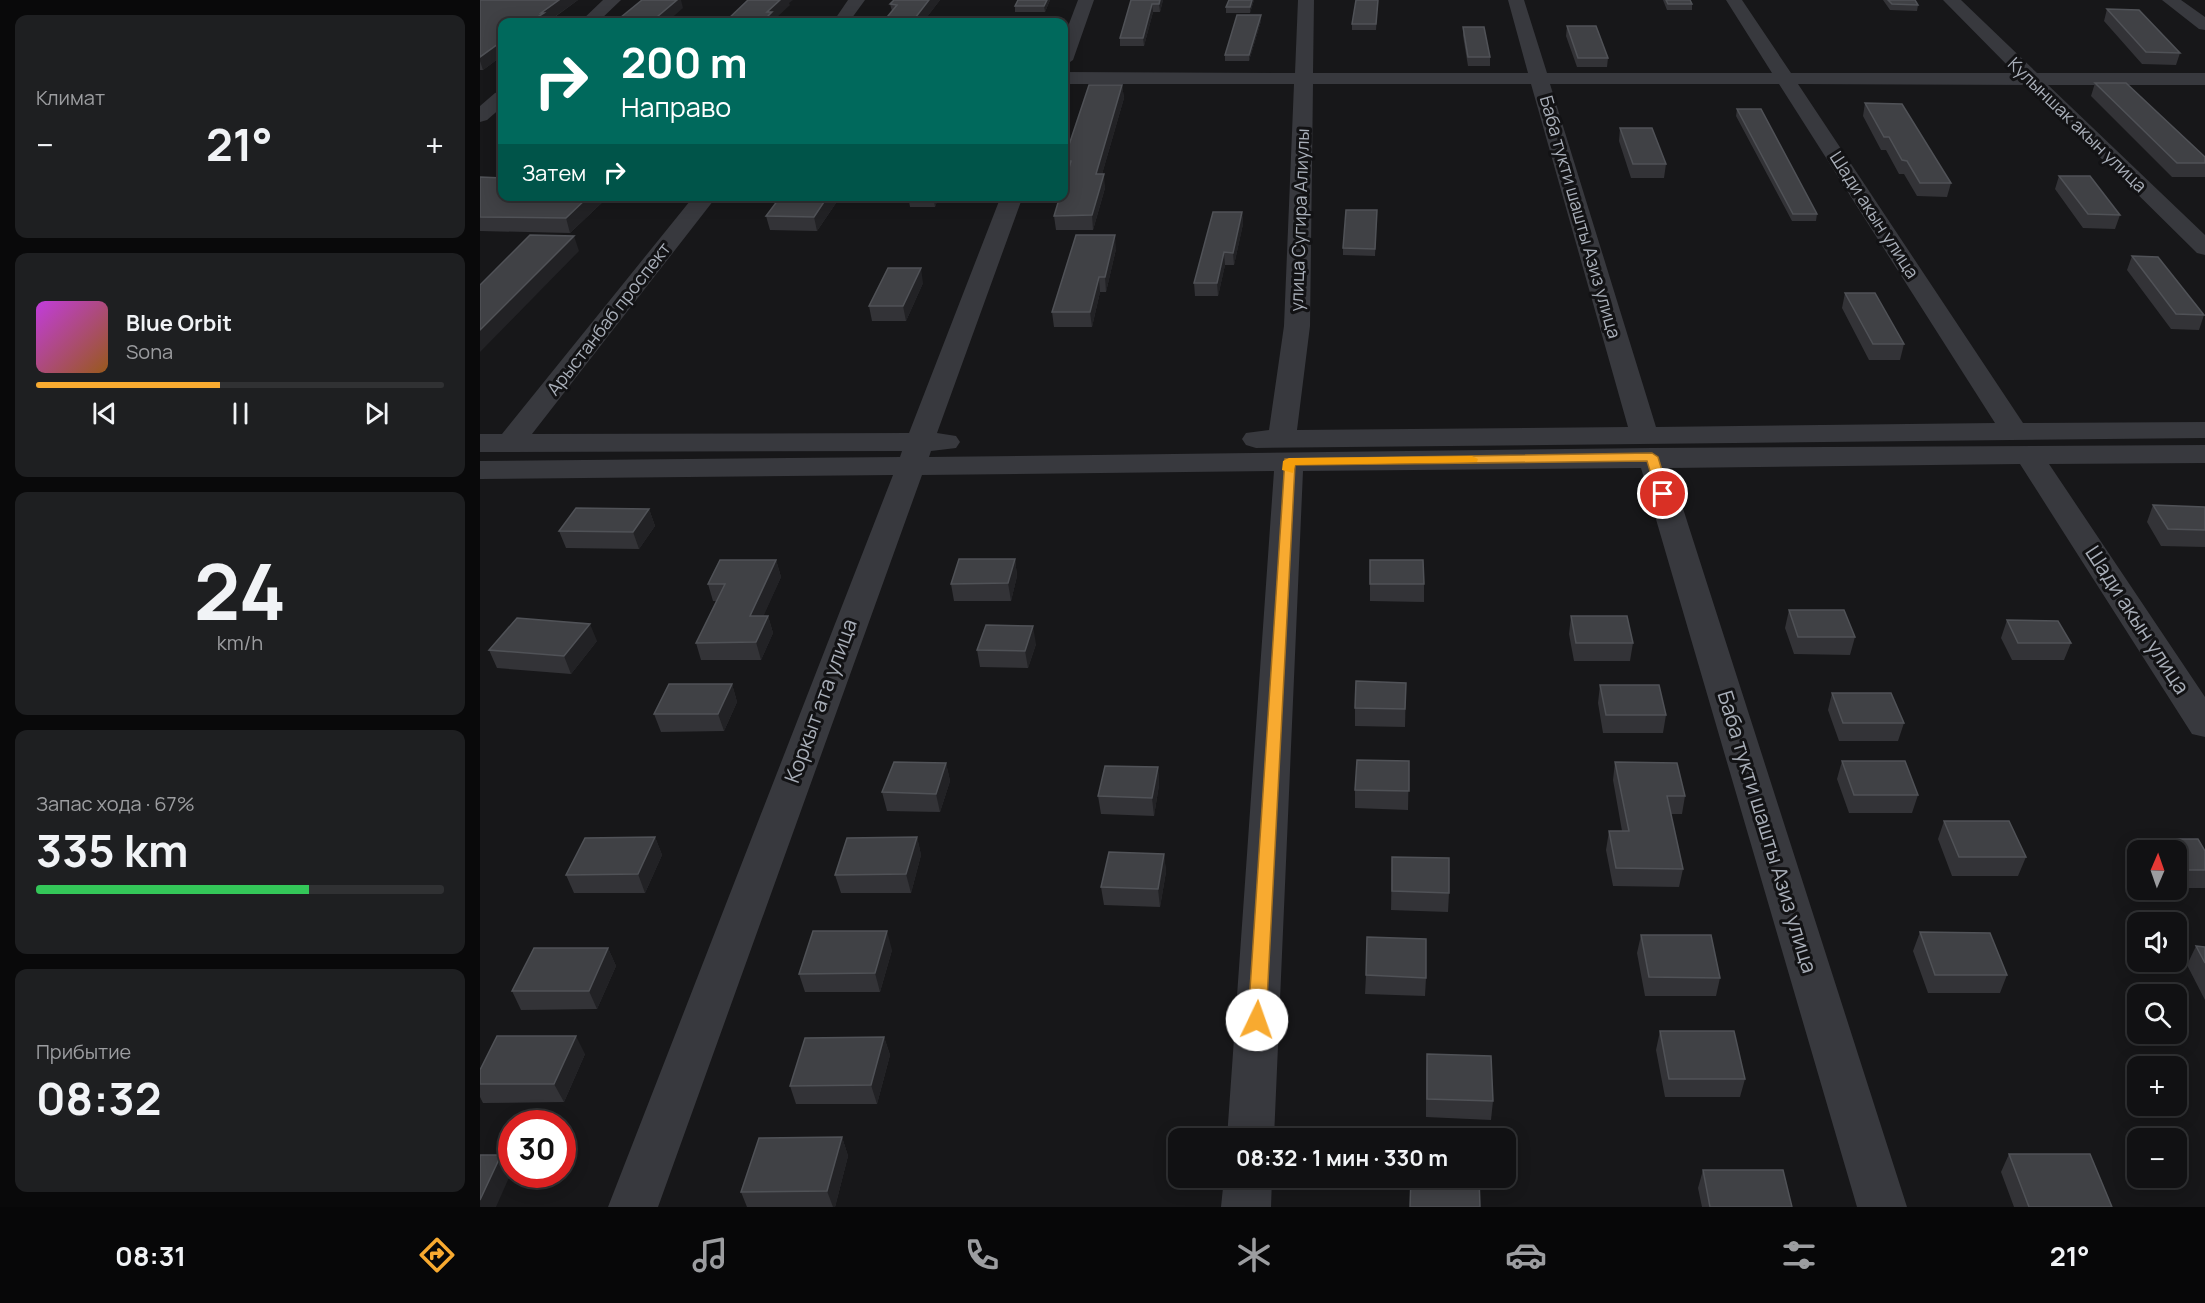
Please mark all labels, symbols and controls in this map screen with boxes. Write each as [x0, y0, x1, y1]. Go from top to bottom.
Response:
text: 200 m [621, 33, 747, 91]
icon: right [522, 42, 600, 120]
street label: Кулыншак акын улица [2003, 52, 2152, 197]
text: Климат [36, 84, 105, 111]
text: Направо [621, 88, 731, 125]
street label: Баба тукти шашты Азиз улица [1535, 92, 1627, 341]
text: 21° [206, 113, 273, 175]
text: − [36, 122, 54, 167]
text: + [425, 122, 444, 167]
street label: улица Сугира Алиулы [1284, 128, 1314, 312]
street label: Шади акын улица [1825, 146, 1925, 283]
icon: right [598, 156, 631, 189]
text: Затем [522, 158, 586, 188]
street label: Арыстанбаб проспект [541, 237, 676, 400]
text: Blue Orbit [126, 308, 232, 338]
text: Sona [126, 338, 173, 365]
icon: previous [88, 397, 121, 430]
icon: pause [224, 397, 257, 430]
icon: next [360, 397, 393, 430]
pin [1637, 468, 1688, 519]
icon: arrive [1646, 477, 1679, 510]
text: 24 [194, 537, 286, 643]
street label: Шади акын улица [2079, 540, 2196, 699]
street label: Коркыт ата улица [777, 615, 863, 787]
text: km/h [217, 629, 263, 656]
street label: Баба тукти шашты Азиз улица [1712, 687, 1824, 976]
text: Запас хода · 67% [36, 790, 195, 817]
text: 335 km [36, 819, 188, 881]
north arrow [2127, 840, 2187, 900]
map controls [2127, 840, 2187, 1188]
button: sound [2127, 912, 2187, 972]
button: search [2127, 984, 2187, 1044]
position arrow [1225, 988, 1289, 1052]
text: Прибытие [36, 1038, 131, 1065]
button: + [2127, 1056, 2187, 1116]
text: 08:32 [36, 1067, 162, 1129]
speed limit sign: 30 [498, 1110, 576, 1188]
button: − [2127, 1128, 2187, 1188]
text: 08:32 · 1 мин · 330 m [1236, 1143, 1448, 1173]
icon: directions [416, 1234, 458, 1276]
icon: music [689, 1234, 731, 1276]
icon: phone [961, 1234, 1003, 1276]
icon: climate [1233, 1234, 1275, 1276]
icon: car [1505, 1234, 1547, 1276]
icon: filters [1778, 1234, 1820, 1276]
text: 08:31 [115, 1237, 186, 1274]
text: 21° [2050, 1237, 2090, 1274]

